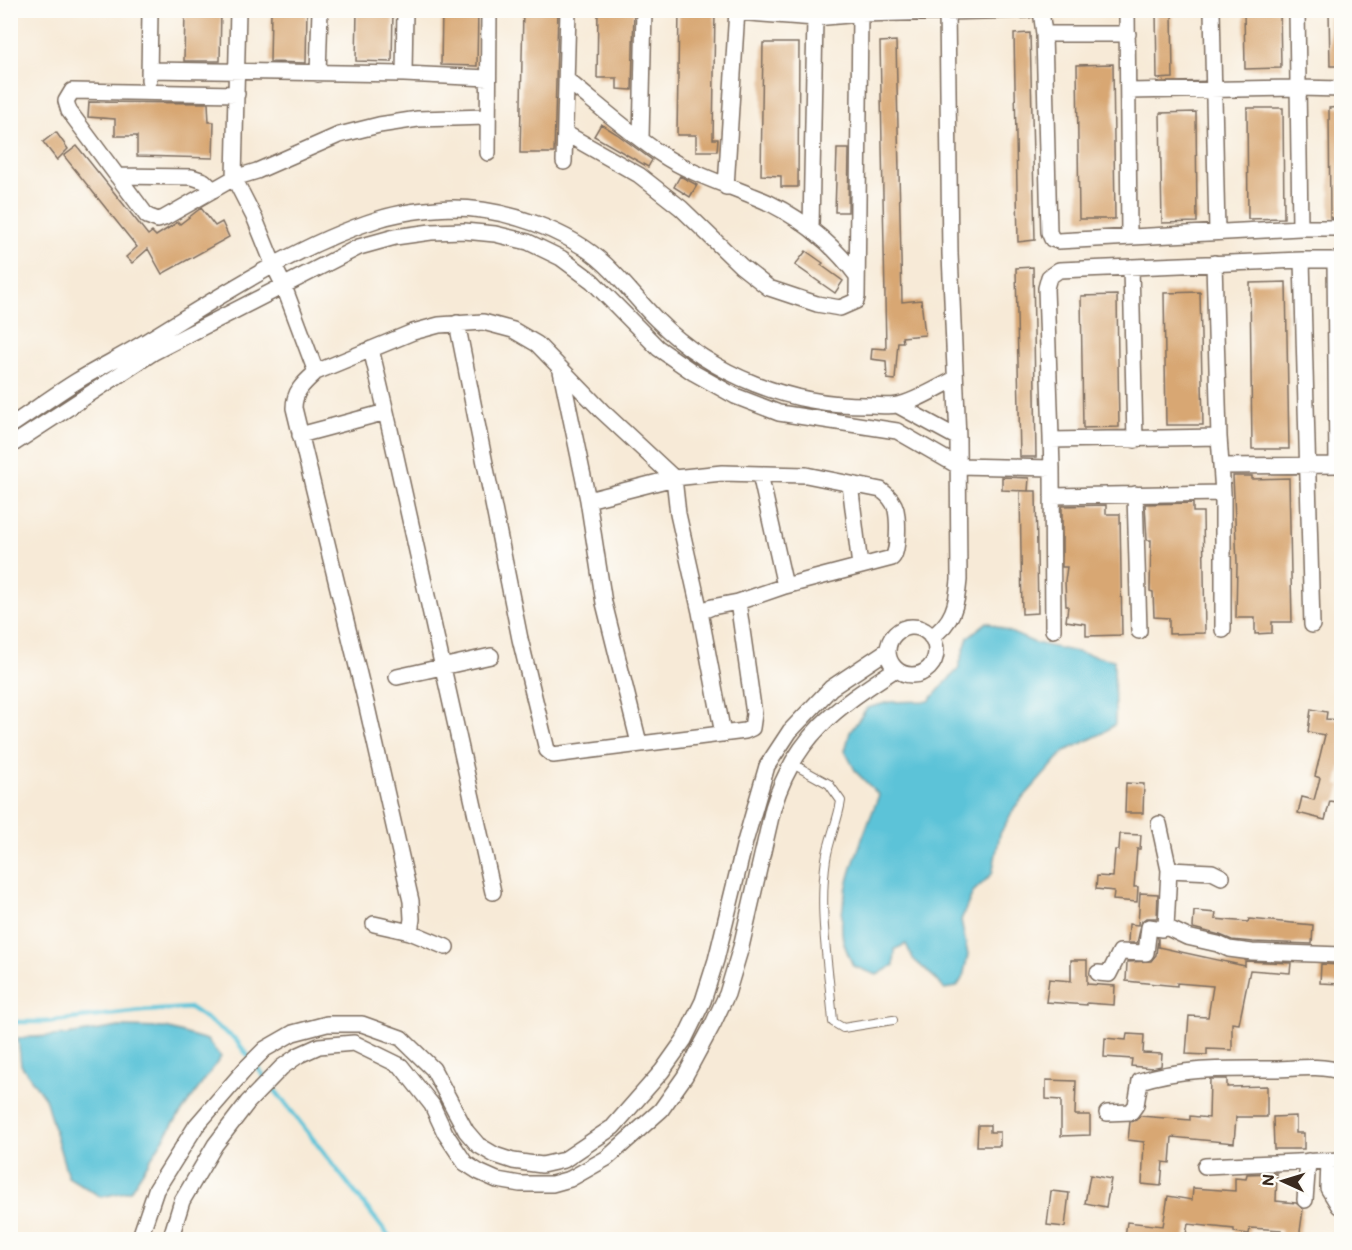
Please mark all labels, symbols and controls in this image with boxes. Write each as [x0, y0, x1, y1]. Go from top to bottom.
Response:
north arrow [1253, 1151, 1313, 1211]
text: N [1257, 1173, 1278, 1187]

